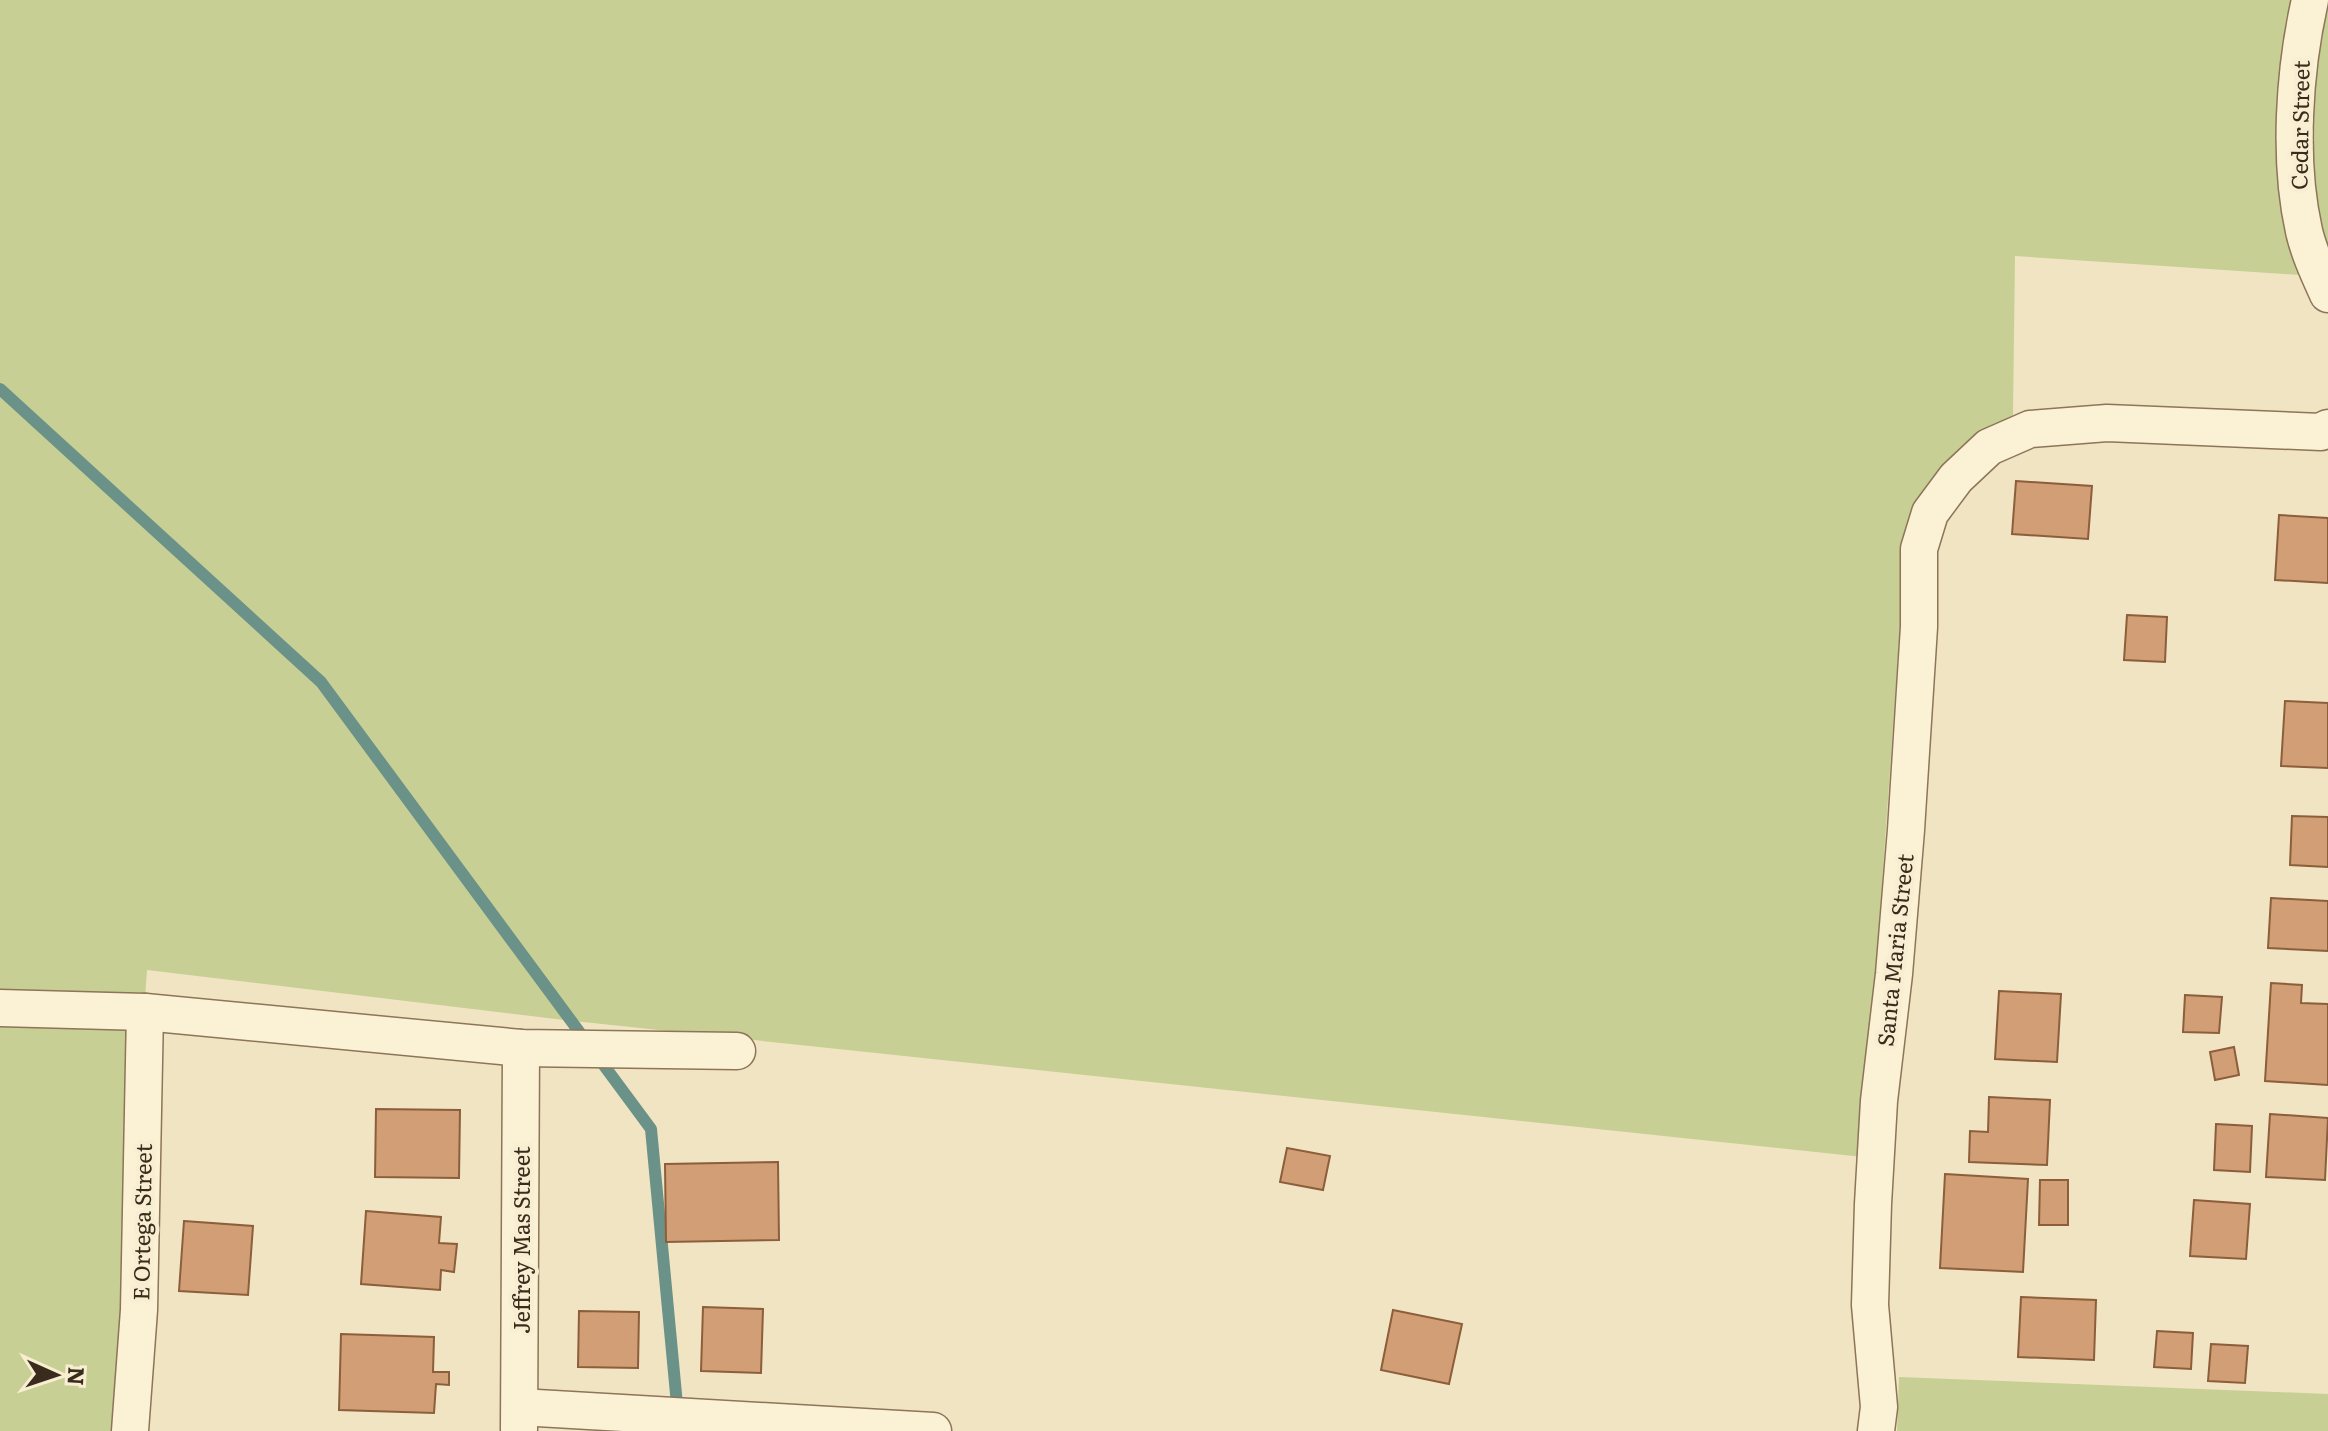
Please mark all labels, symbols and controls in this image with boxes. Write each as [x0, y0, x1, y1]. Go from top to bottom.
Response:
street label: Cedar Street [2281, 60, 2317, 190]
street label: Santa Maria Street [1867, 852, 1921, 1048]
street label: E Ortega Street [123, 1143, 159, 1301]
street label: Jeffrey Mas Street [504, 1146, 537, 1334]
north arrow [16, 1335, 96, 1415]
text: N [61, 1366, 94, 1386]

